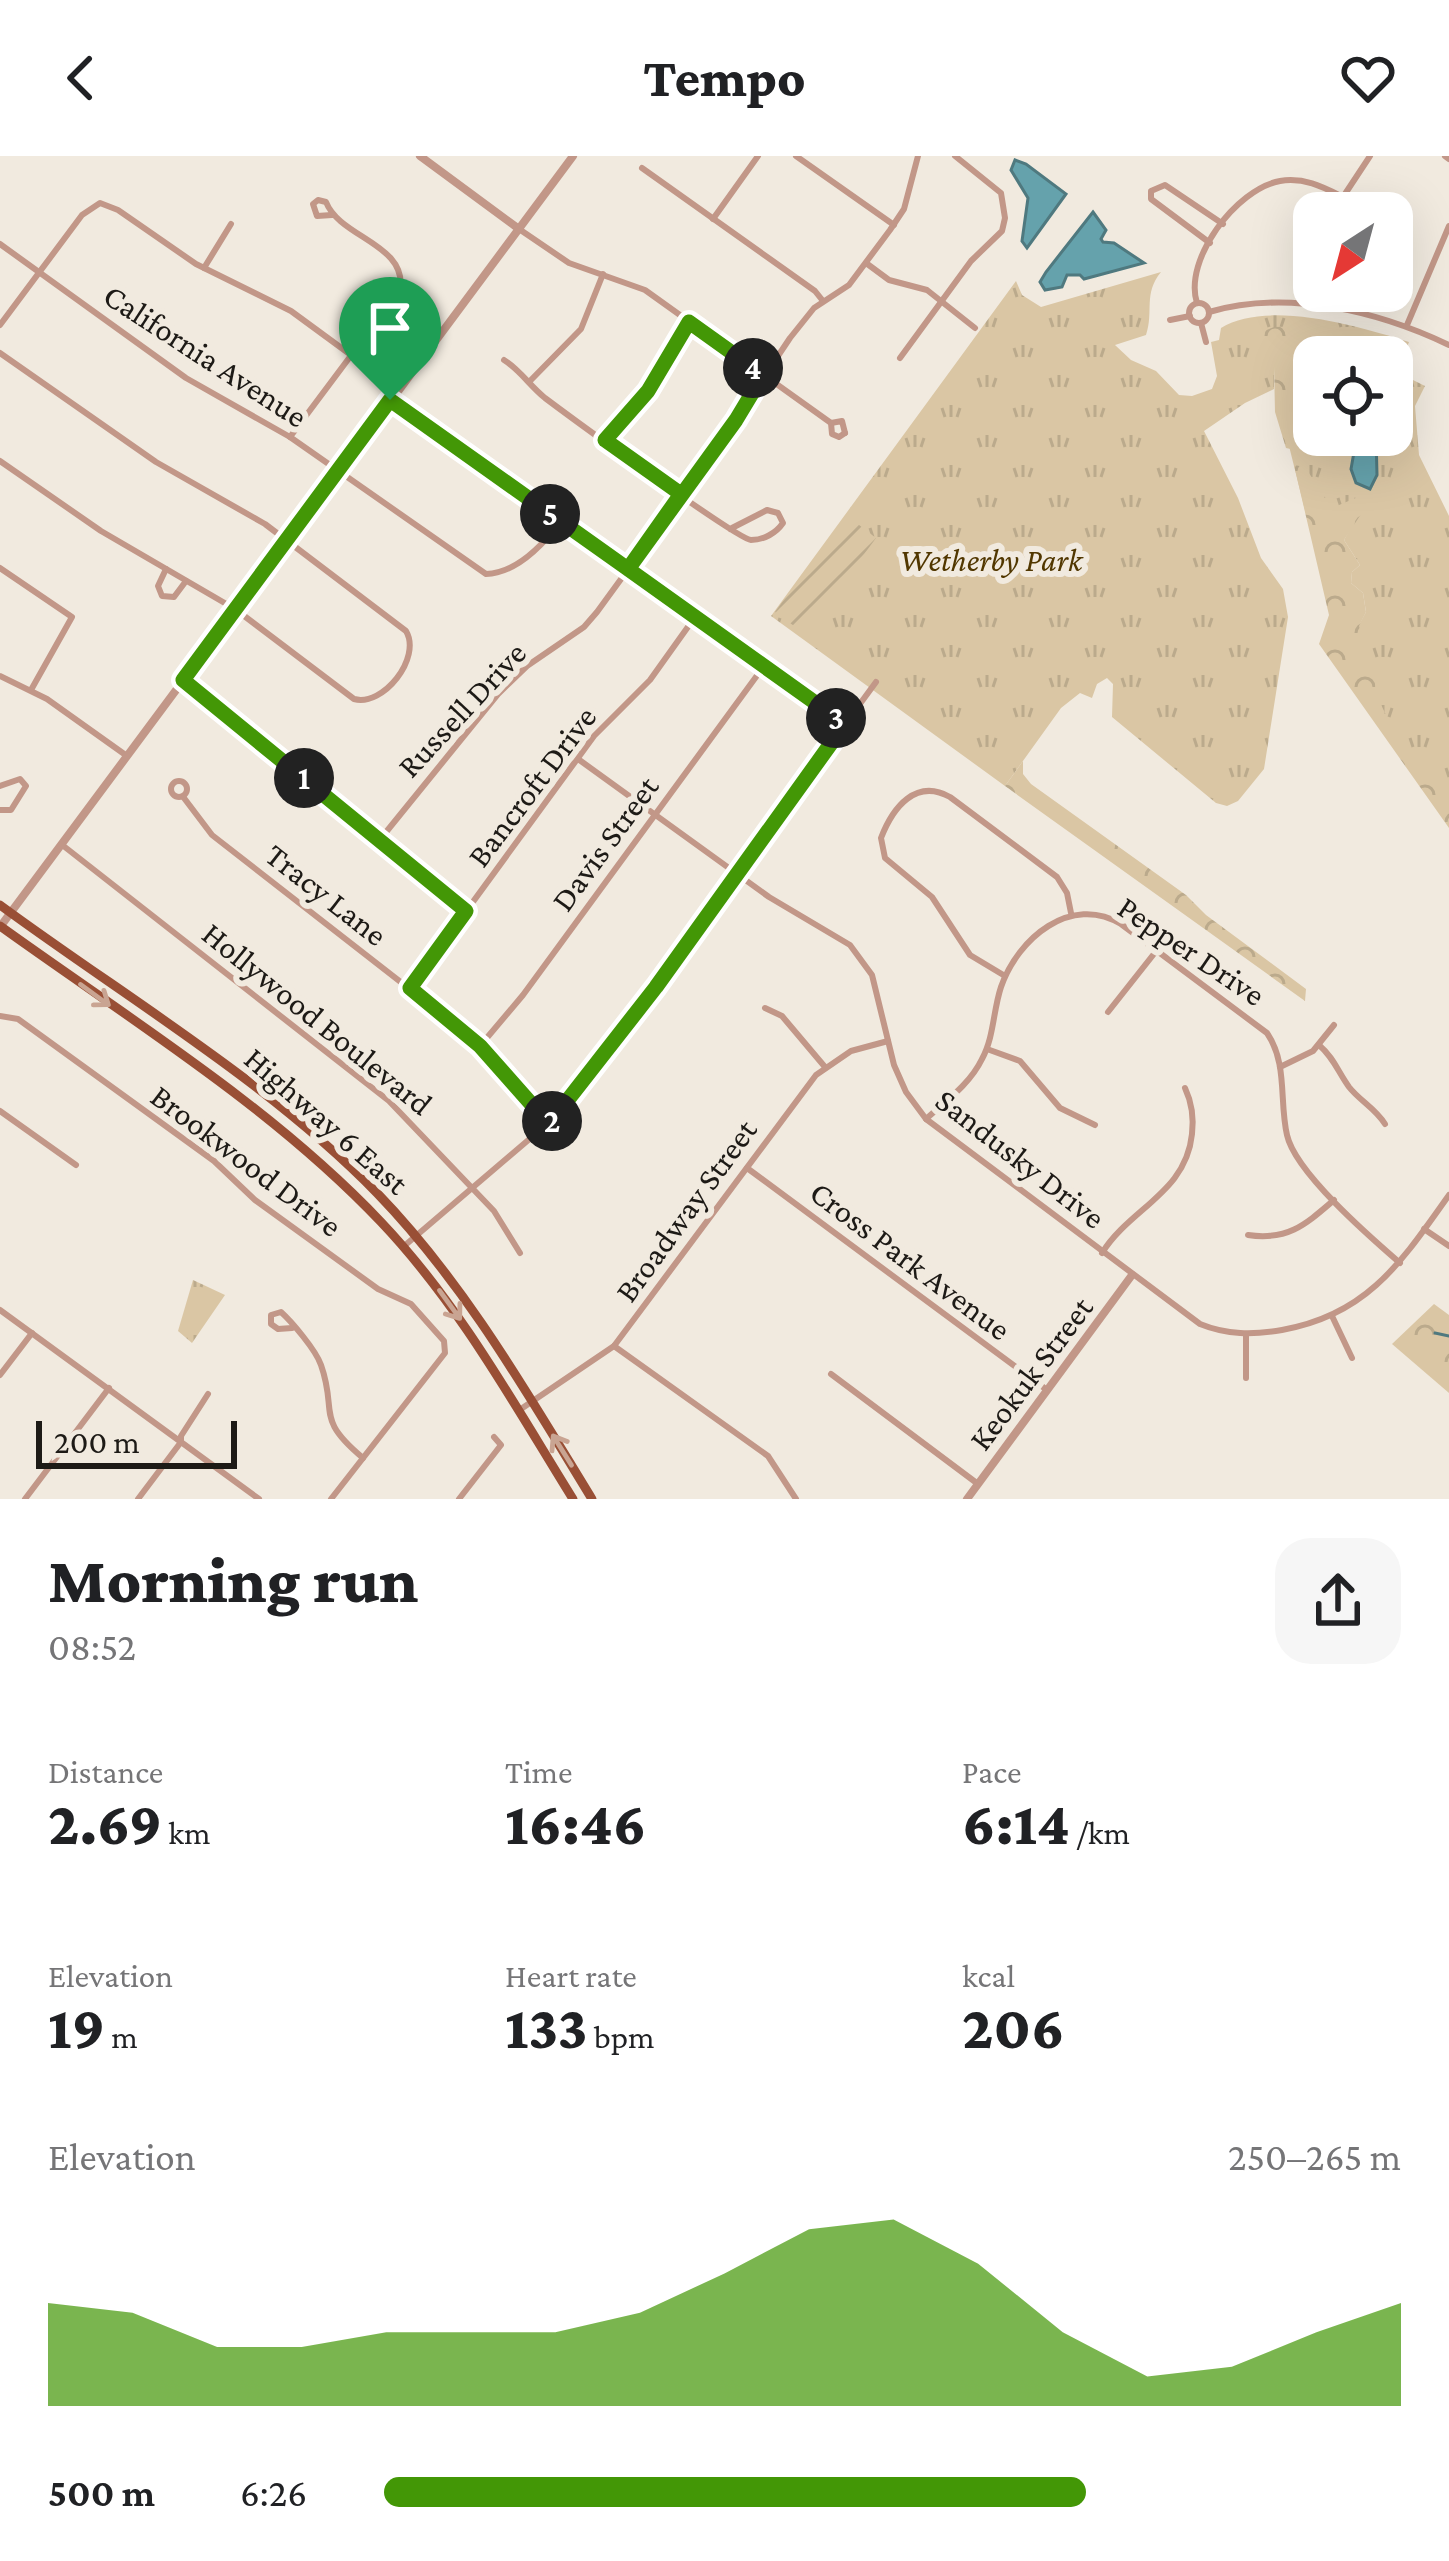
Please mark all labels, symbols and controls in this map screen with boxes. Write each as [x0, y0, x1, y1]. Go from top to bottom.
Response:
icon: back [48, 45, 114, 111]
icon: heart [1335, 45, 1401, 111]
text: Tempo [643, 48, 806, 108]
north arrow [1293, 192, 1413, 312]
map controls [1293, 192, 1413, 456]
street label: California Avenue [97, 276, 314, 435]
pin [339, 277, 441, 400]
icon: arrive [357, 295, 423, 361]
button: locate [1293, 336, 1413, 456]
pin: 4 [723, 338, 783, 398]
text: 4 [744, 349, 762, 386]
pin: 5 [520, 484, 580, 544]
text: 5 [542, 495, 558, 532]
park label: Wetherby Park [900, 541, 1084, 578]
street label: Russell Drive [389, 634, 533, 785]
pin: 3 [806, 688, 866, 748]
street label: Bancroft Drive [459, 699, 604, 874]
text: 3 [828, 699, 844, 736]
pin: 1 [274, 748, 334, 808]
text: 1 [298, 759, 310, 796]
street label: Davis Street [543, 768, 666, 918]
street label: Tracy Lane [259, 836, 395, 953]
street label: Pepper Drive [1111, 888, 1272, 1013]
street label: Hollywood Boulevard [195, 914, 440, 1122]
one-way arrow [78, 981, 111, 1007]
street label: Highway 6 East [237, 1039, 417, 1202]
street label: Brookwood Drive [144, 1077, 349, 1244]
street label: Sandusky Drive [929, 1081, 1113, 1236]
pin: 2 [522, 1091, 582, 1151]
text: 2 [544, 1102, 560, 1139]
street label: Broadway Street [607, 1111, 764, 1309]
street label: Cross Park Avenue [803, 1173, 1018, 1348]
one-way arrow [437, 1288, 462, 1321]
street label: Keokuk Street [961, 1289, 1101, 1457]
scale bar [36, 1415, 237, 1468]
text: 200 m [54, 1423, 140, 1460]
one-way arrow [550, 1434, 574, 1468]
button: share [1275, 1538, 1401, 1664]
text: Morning run [48, 1543, 418, 1616]
text: 08:52 [48, 1625, 136, 1668]
text: Distance [48, 1753, 163, 1790]
text: Time [505, 1753, 573, 1790]
text: Pace [962, 1753, 1021, 1790]
text: 2.69 [48, 1790, 162, 1857]
text: 16:46 [505, 1790, 647, 1857]
text: 6:14 [962, 1790, 1070, 1857]
text: km [162, 1814, 211, 1851]
text: /km [1070, 1814, 1130, 1851]
text: Elevation [48, 1957, 173, 1994]
text: Heart rate [505, 1957, 637, 1994]
text: kcal [962, 1957, 1015, 1994]
text: 19 [48, 1994, 105, 2061]
text: 133 [505, 1994, 588, 2061]
text: 206 [962, 1994, 1065, 2061]
text: m [105, 2018, 138, 2055]
text: bpm [588, 2018, 655, 2055]
text: Elevation [48, 2135, 196, 2178]
text: 250–265 m [1228, 2135, 1401, 2178]
text: 500 m [48, 2471, 155, 2514]
text: 6:26 [240, 2471, 307, 2514]

